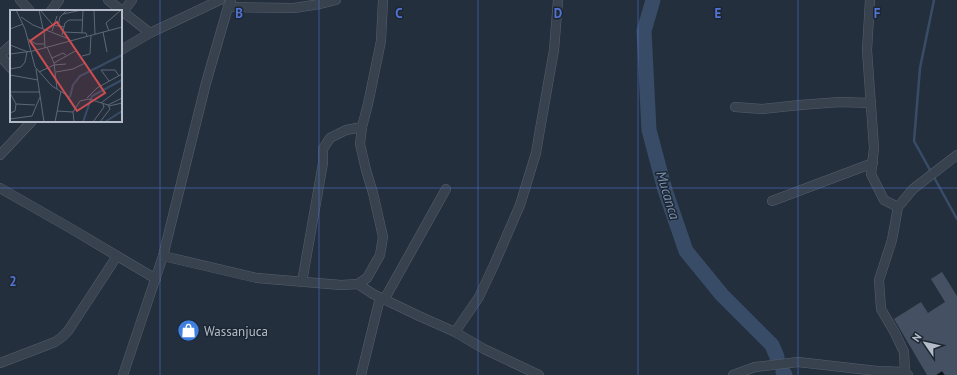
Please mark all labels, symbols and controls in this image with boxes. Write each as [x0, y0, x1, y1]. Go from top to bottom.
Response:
text: B [235, 5, 243, 22]
text: C [395, 5, 403, 22]
text: D [554, 5, 562, 22]
text: E [715, 5, 722, 22]
text: F [874, 5, 881, 22]
inset map [10, 10, 122, 122]
water label: Mucanca [652, 169, 684, 222]
text: 2 [9, 273, 17, 290]
shop icon: Wassanjuca [175, 318, 201, 344]
place label: Wassanjuca [204, 323, 268, 340]
north arrow [905, 323, 945, 363]
text: N [909, 330, 925, 344]

